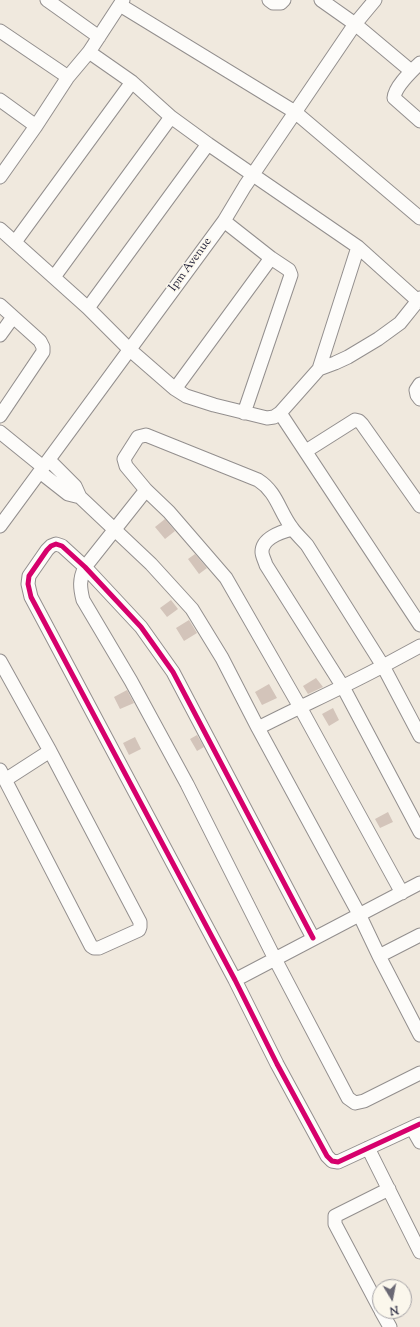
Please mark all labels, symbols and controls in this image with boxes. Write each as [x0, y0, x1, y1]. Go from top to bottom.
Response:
street label: Ipm Avenue [167, 235, 215, 295]
north arrow [372, 1279, 412, 1319]
text: N [388, 1301, 400, 1318]

